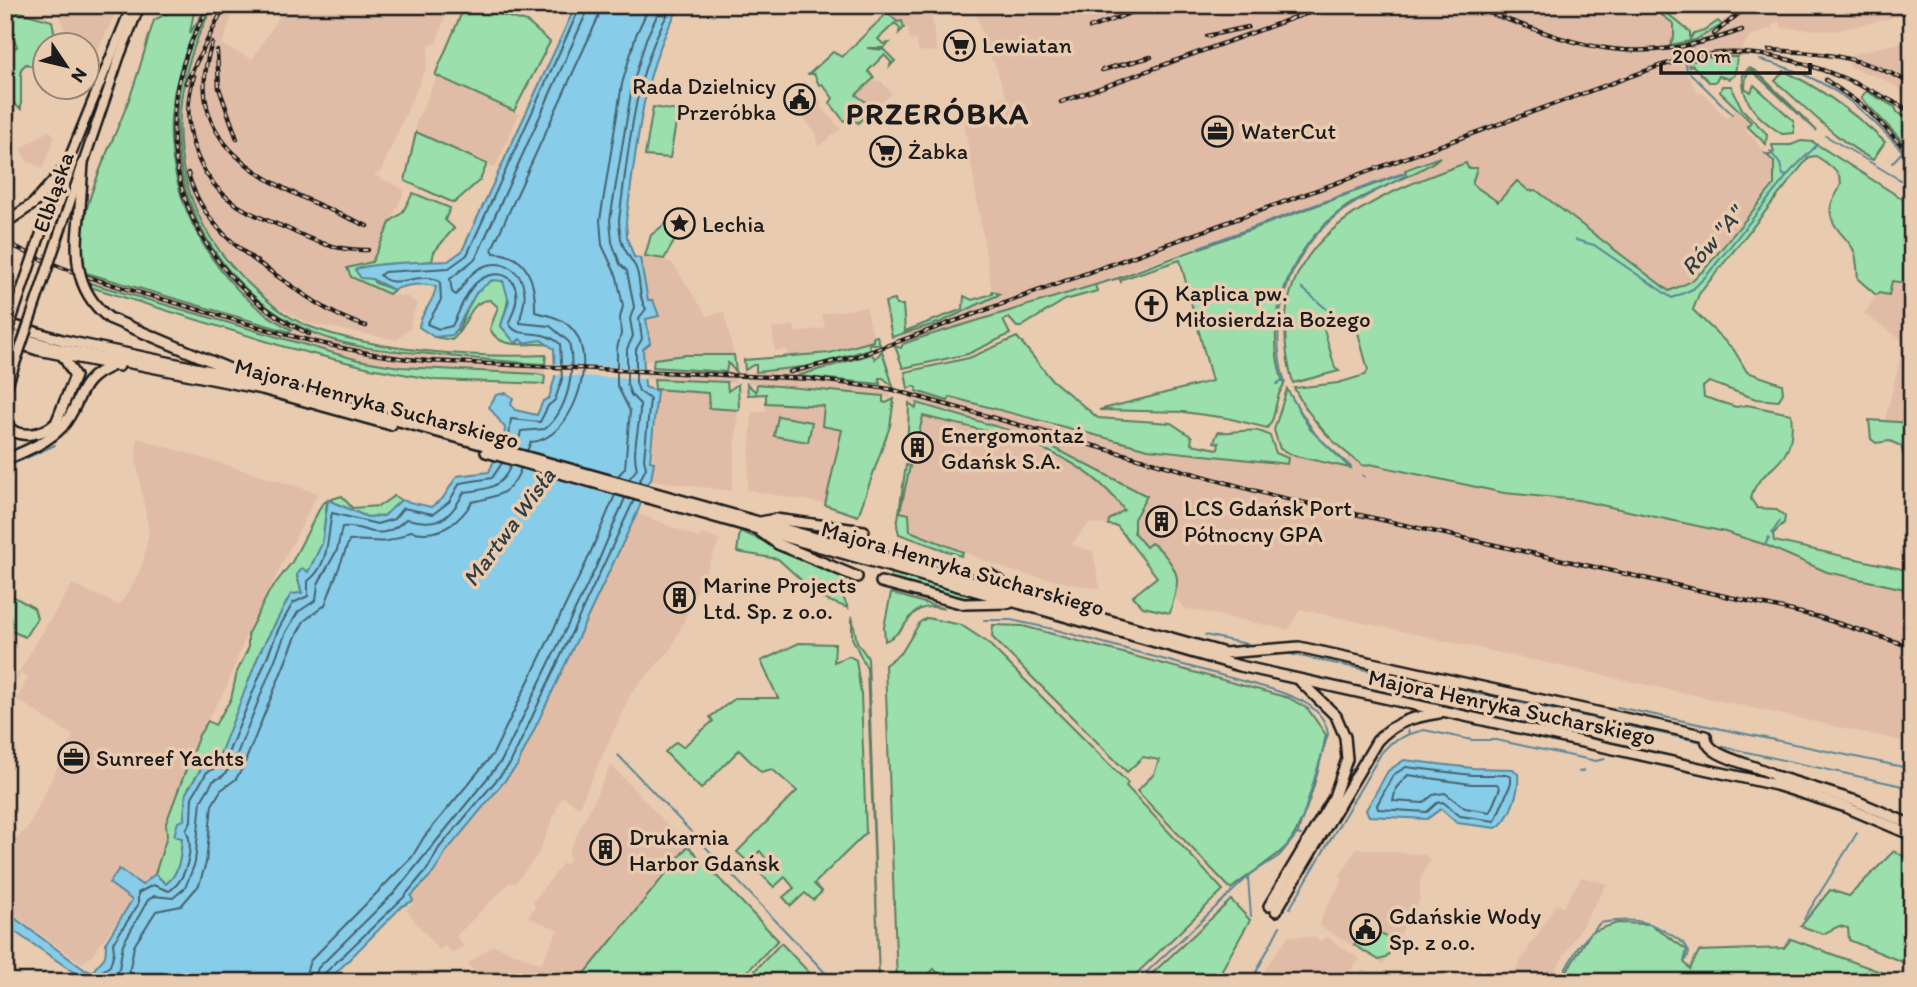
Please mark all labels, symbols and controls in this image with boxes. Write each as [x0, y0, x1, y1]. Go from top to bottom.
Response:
supermarket icon: Lewiatan [942, 28, 976, 62]
place label: Lewiatan [982, 31, 1072, 59]
north arrow [32, 32, 102, 102]
scale bar [1661, 32, 1810, 76]
text: 200 m [1672, 43, 1732, 68]
text: N [66, 64, 93, 87]
place label: Rada Dzielnicy Przeróbka [632, 72, 776, 126]
public building icon: Rada Dzielnicy Przeróbka [782, 82, 816, 116]
district label: PRZERÓBKA [846, 95, 1030, 132]
office icon: WaterCut [1201, 114, 1235, 148]
place label: WaterCut [1241, 117, 1337, 145]
supermarket icon: Żabka [868, 134, 902, 168]
place label: Żabka [908, 137, 968, 165]
street label: Elbląska [26, 148, 80, 236]
water label: Rów "A" [1674, 198, 1751, 281]
place icon: Lechia [662, 207, 696, 241]
place label: Lechia [702, 210, 765, 238]
place label: Kaplica pw. Miłosierdzia Bożego [1175, 279, 1371, 333]
church icon: Kaplica pw. Miłosierdzia Bożego [1135, 289, 1169, 323]
street label: Majora Henryka Sucharskiego [232, 352, 522, 454]
place label: Energomontaż Gdańsk S.A. [941, 421, 1085, 475]
building icon: Energomontaż Gdańsk S.A. [901, 431, 935, 465]
water label: Martwa Wisła [456, 461, 562, 592]
place label: LCS Gdańsk Port Północny GPA [1184, 494, 1352, 548]
building icon: LCS Gdańsk Port Północny GPA [1144, 504, 1178, 538]
street label: Majora Henryka Sucharskiego [818, 514, 1108, 622]
place label: Marine Projects Ltd. Sp. z o.o. [703, 571, 857, 625]
building icon: Marine Projects Ltd. Sp. z o.o. [663, 581, 697, 615]
street label: Majora Henryka Sucharskiego [1366, 663, 1658, 751]
office icon: Sunreef Yachts [56, 741, 90, 775]
place label: Sunreef Yachts [96, 744, 244, 772]
place label: Drukarnia Harbor Gdańsk [629, 823, 780, 877]
building icon: Drukarnia Harbor Gdańsk [589, 833, 623, 867]
place label: Gdańskie Wody Sp. z o.o. [1389, 902, 1541, 956]
public building icon: Gdańskie Wody Sp. z o.o. [1349, 912, 1383, 946]

